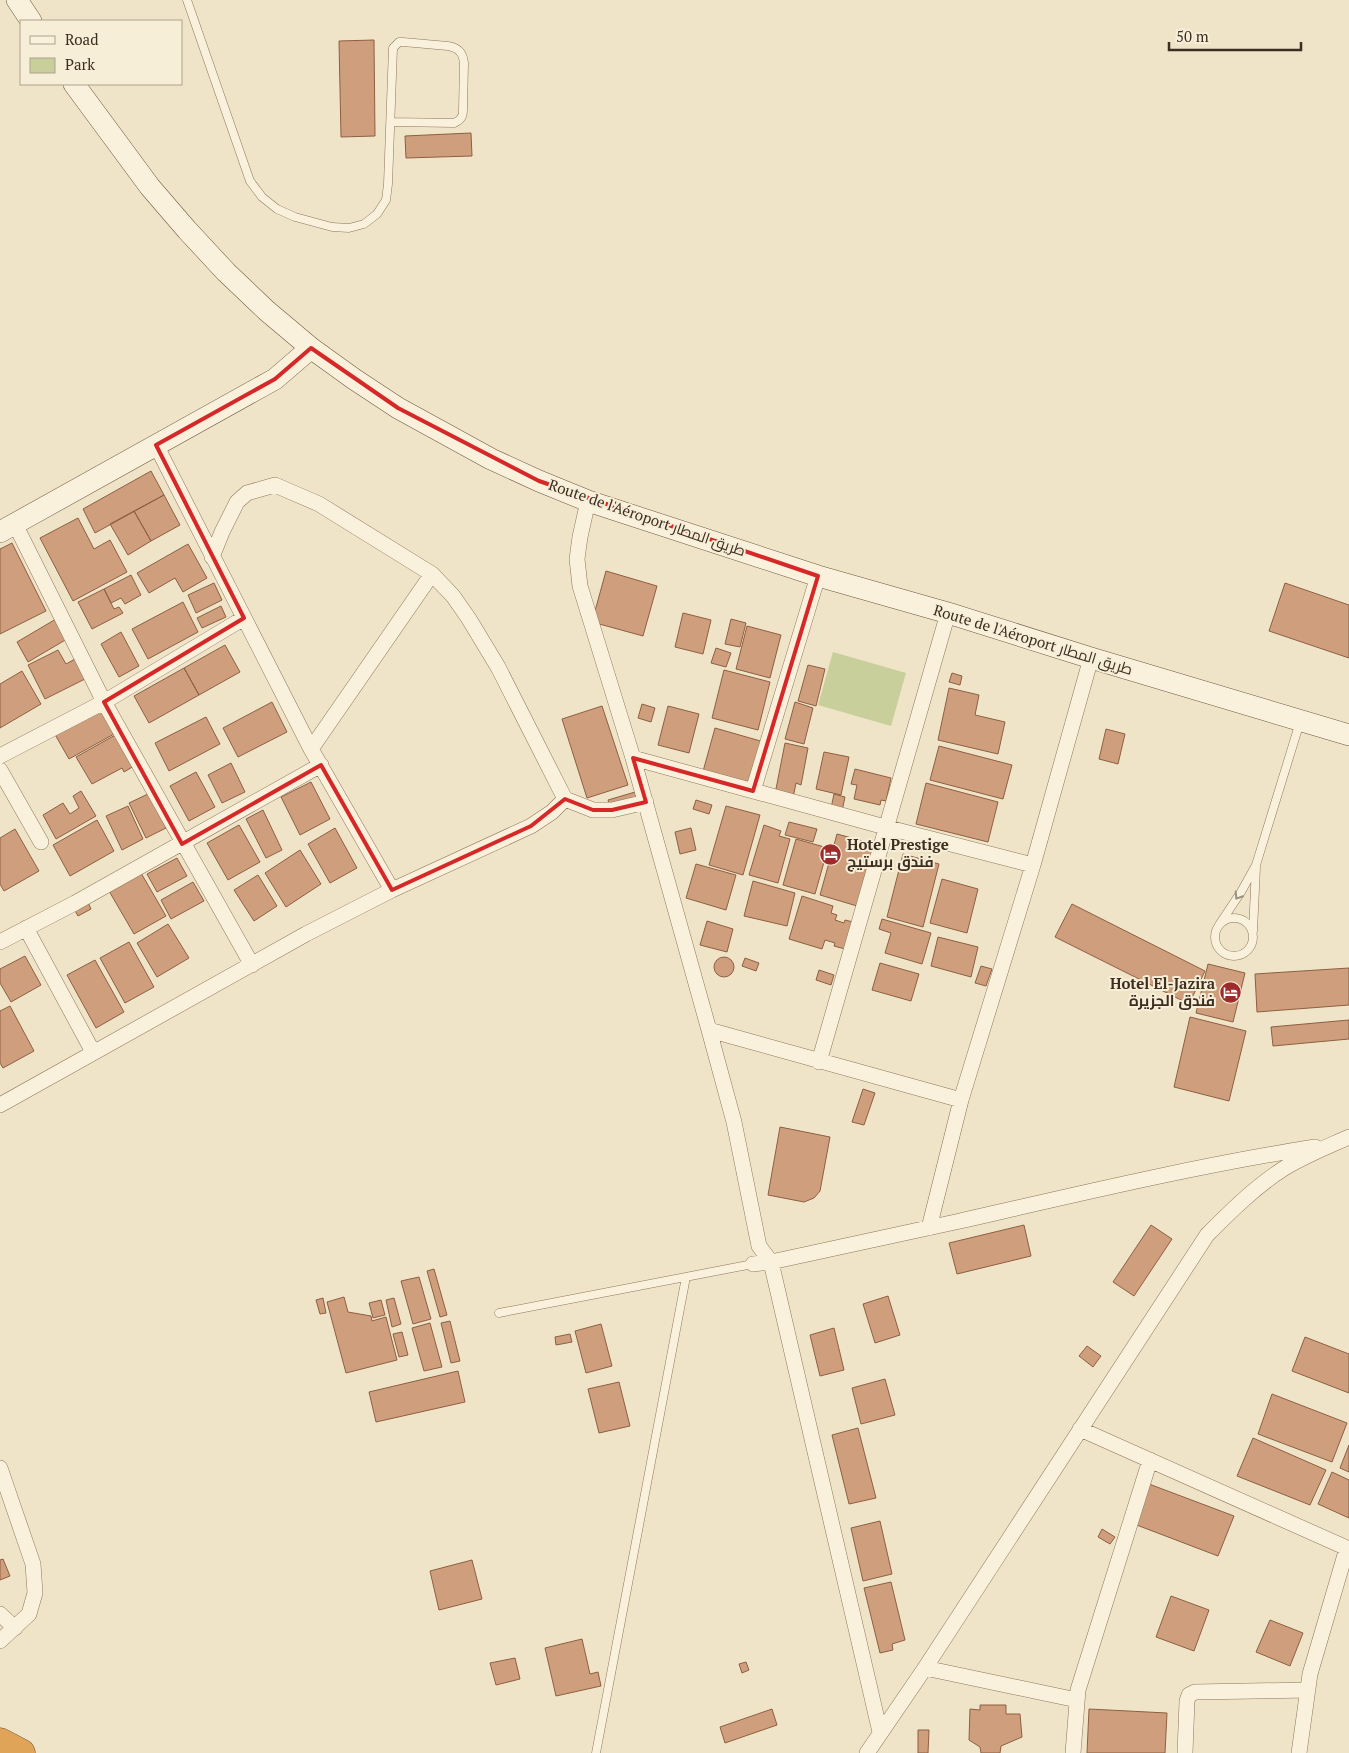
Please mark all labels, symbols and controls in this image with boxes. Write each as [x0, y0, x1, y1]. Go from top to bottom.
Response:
legend [20, 20, 182, 85]
scale bar [1169, 20, 1302, 52]
text: 50 m [1176, 26, 1209, 46]
text: Road [65, 29, 98, 49]
text: Park [65, 54, 95, 74]
street label: Route de l'Aéroport طريق المطار [546, 474, 749, 561]
street label: Route de l'Aéroport طريق المطار [931, 599, 1135, 680]
place label: Hotel Prestige فندق برستيج [847, 834, 949, 872]
hotel icon: Hotel Prestige فندق برستيج [819, 842, 843, 866]
one-way arrow [1235, 890, 1245, 899]
place label: Hotel El-Jazira فندق الجزيرة [1110, 973, 1216, 1010]
hotel icon: Hotel El-Jazira فندق الجزيرة [1219, 981, 1243, 1005]

